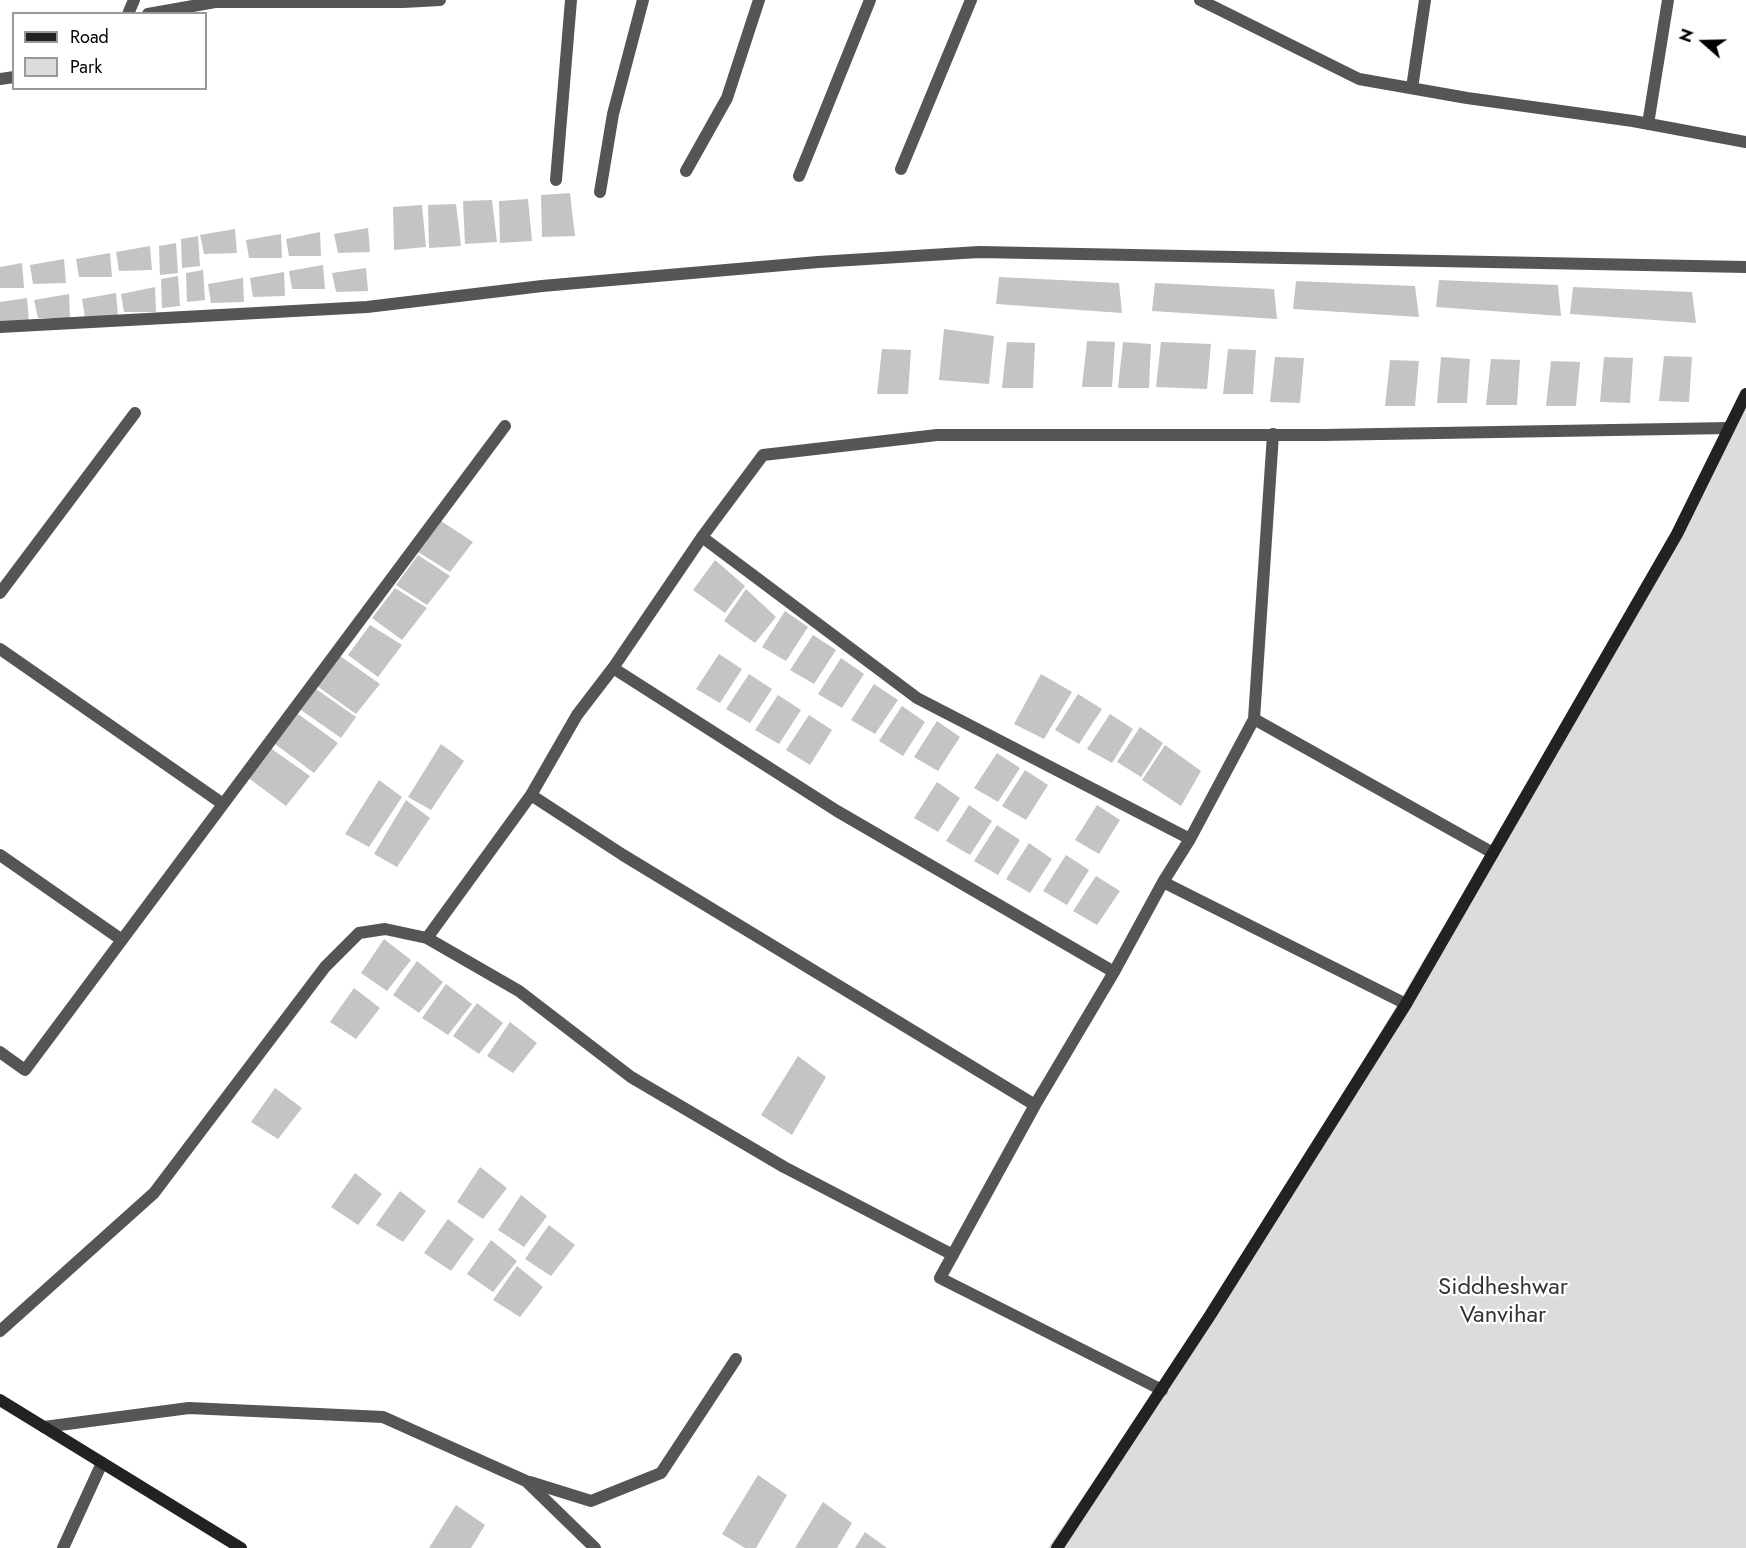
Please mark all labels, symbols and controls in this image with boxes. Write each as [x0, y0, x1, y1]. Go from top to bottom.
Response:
legend [12, 12, 207, 90]
north arrow [1674, 12, 1734, 72]
text: Road [70, 24, 109, 50]
text: N [1674, 26, 1700, 46]
text: Park [70, 54, 102, 80]
park label: Siddheshwar Vanvihar [1438, 1274, 1568, 1330]

